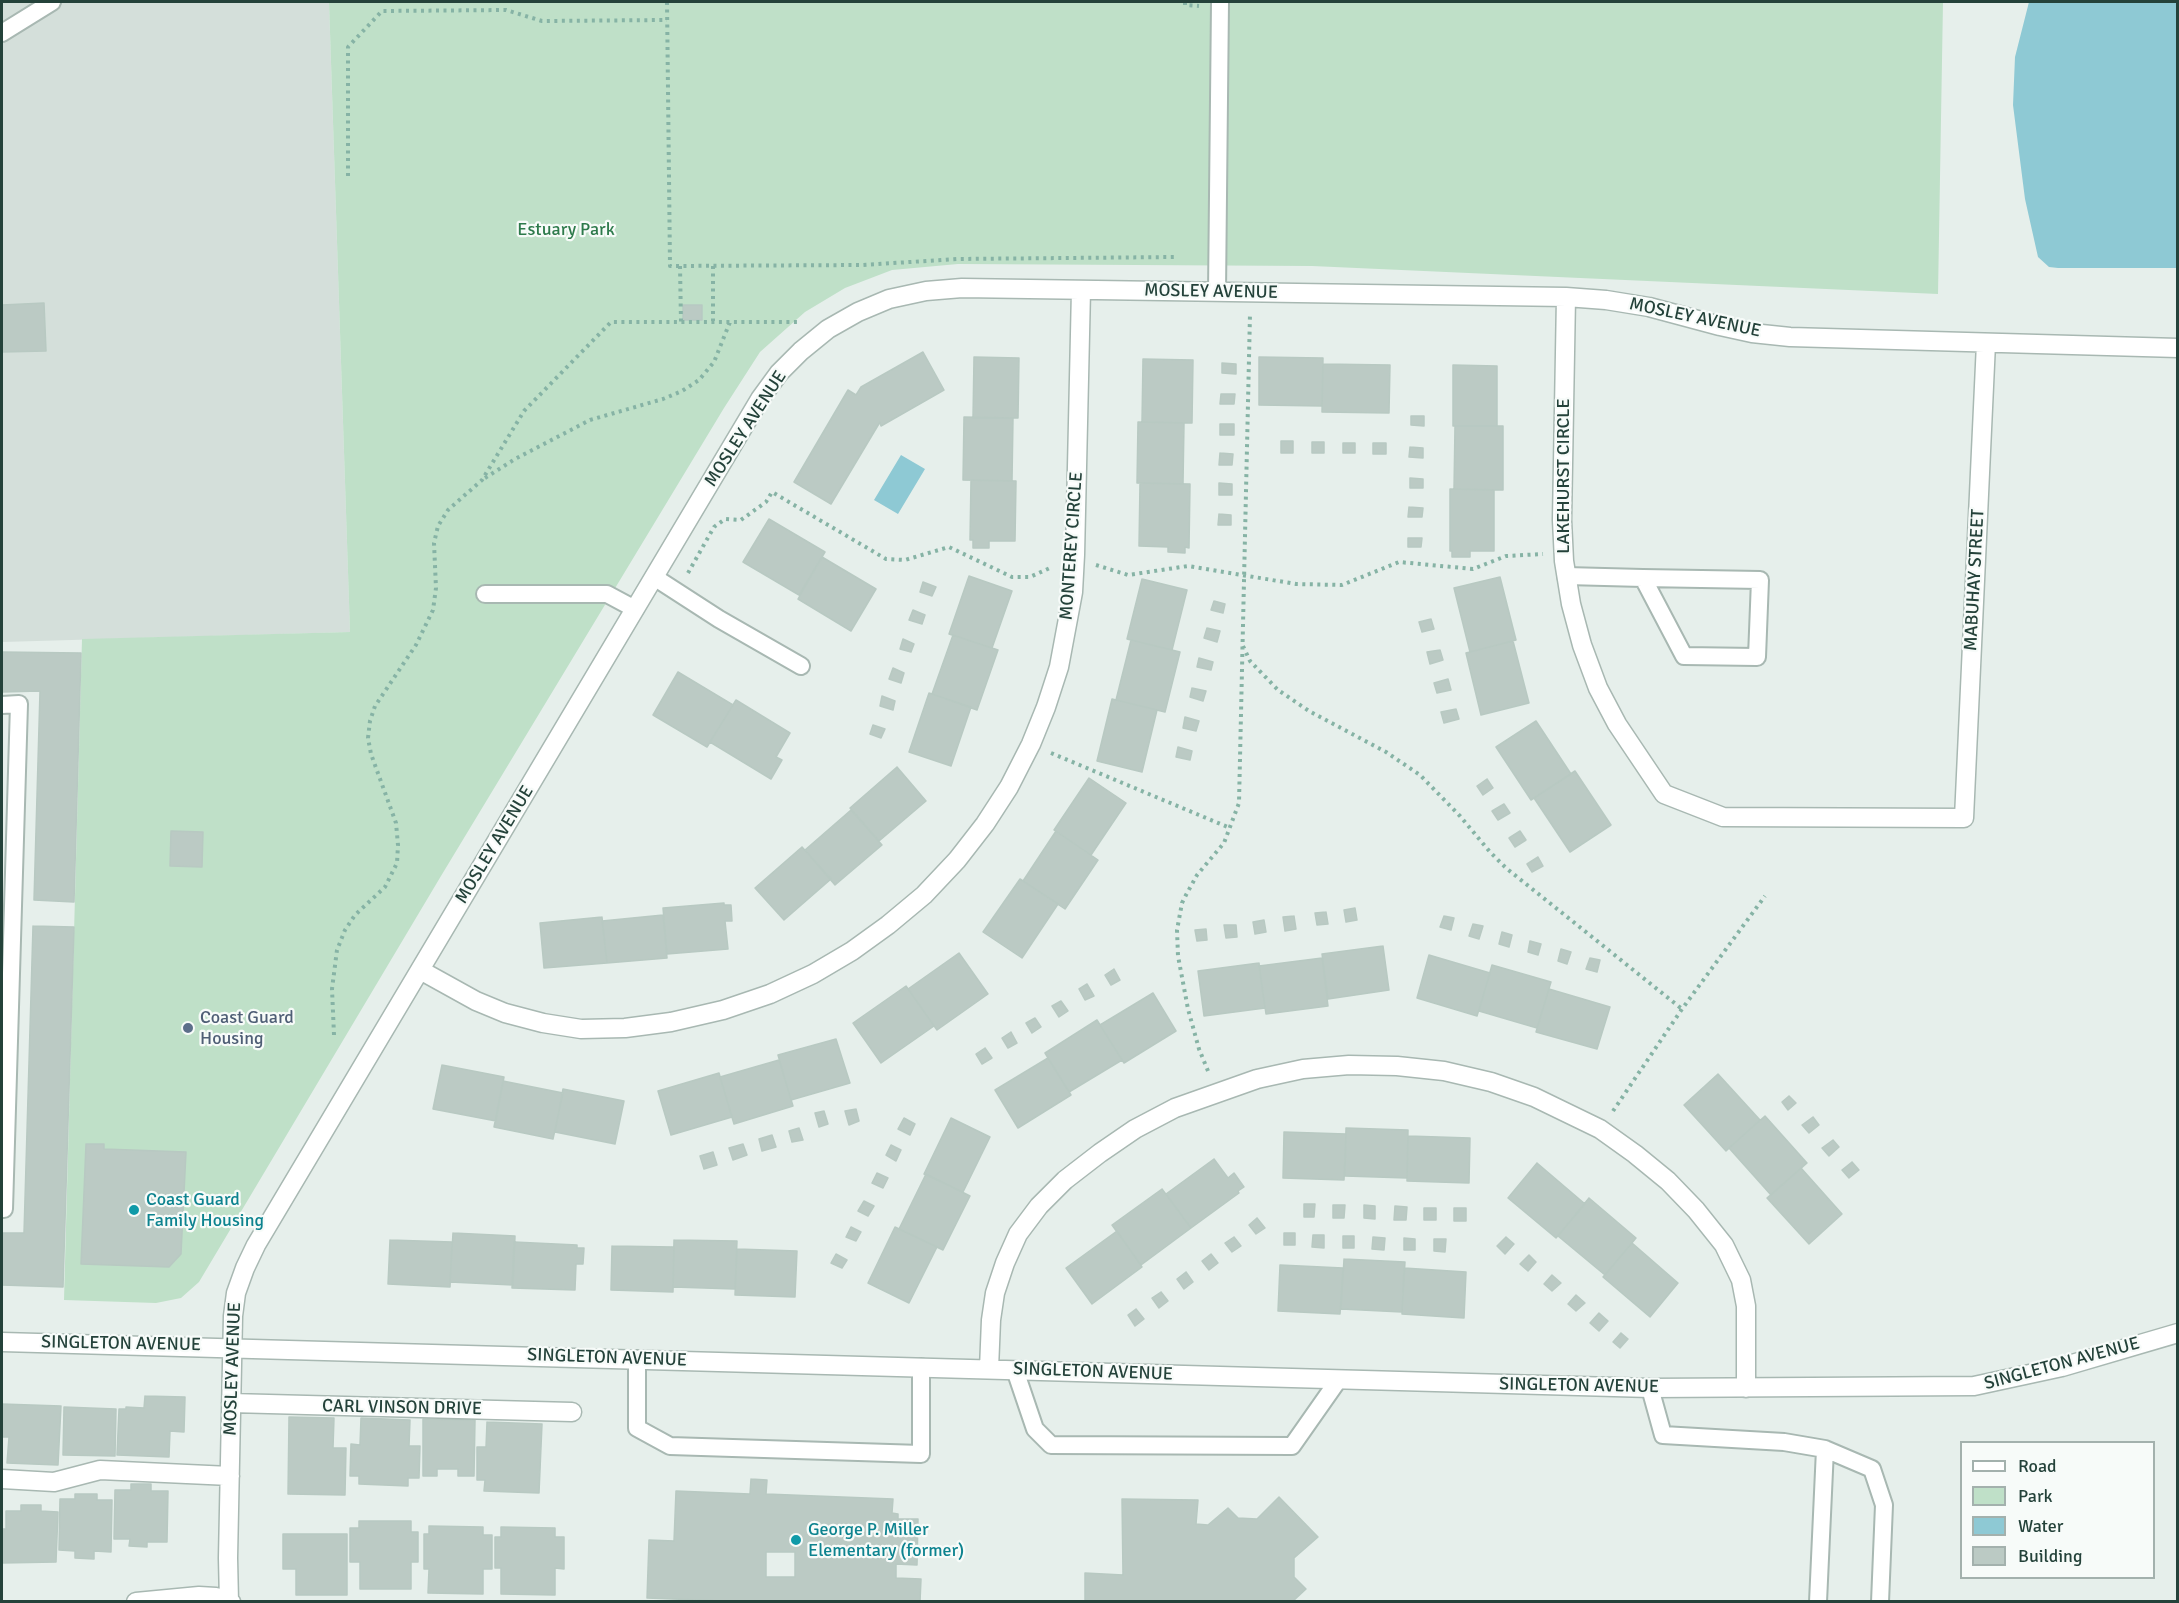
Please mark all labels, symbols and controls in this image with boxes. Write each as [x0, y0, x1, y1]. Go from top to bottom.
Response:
park label: Estuary Park [517, 219, 615, 241]
street label: MOSLEY AVENUE [1144, 280, 1278, 304]
street label: MOSLEY AVENUE [1627, 294, 1763, 342]
street label: MOSLEY AVENUE [700, 367, 792, 491]
street label: LAKEHURST CIRCLE [1553, 398, 1575, 554]
street label: MONTEREY CIRCLE [1056, 471, 1088, 621]
street label: MABUHAY STREET [1960, 508, 1990, 652]
street label: MOSLEY AVENUE [451, 782, 539, 908]
place label: Coast Guard Housing [200, 1007, 294, 1050]
marker: Coast Guard Housing [181, 1021, 195, 1035]
place label: Coast Guard Family Housing [146, 1189, 264, 1232]
marker: Coast Guard Family Housing [127, 1203, 141, 1217]
street label: MOSLEY AVENUE [220, 1302, 246, 1436]
street label: SINGLETON AVENUE [41, 1332, 201, 1356]
street label: SINGLETON AVENUE [1982, 1333, 2142, 1395]
street label: SINGLETON AVENUE [527, 1344, 687, 1372]
street label: SINGLETON AVENUE [1013, 1358, 1173, 1386]
street label: SINGLETON AVENUE [1499, 1374, 1659, 1398]
street label: CARL VINSON DRIVE [322, 1396, 482, 1420]
legend [1960, 1441, 2155, 1579]
text: Road [2018, 1455, 2057, 1477]
text: Park [2018, 1485, 2053, 1507]
text: Water [2018, 1515, 2063, 1537]
place label: George P. Miller Elementary (former) [808, 1519, 964, 1562]
marker: George P. Miller Elementary (former) [789, 1533, 803, 1547]
text: Building [2018, 1545, 2082, 1567]

